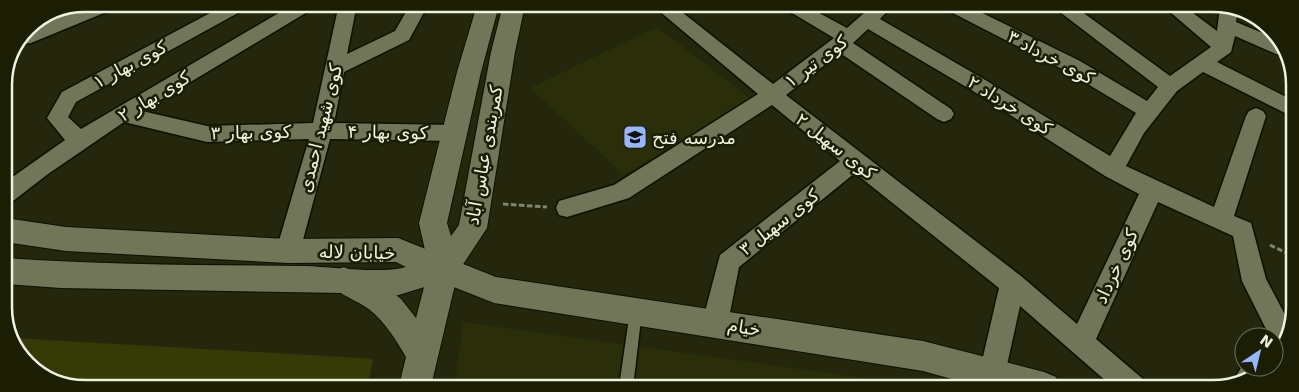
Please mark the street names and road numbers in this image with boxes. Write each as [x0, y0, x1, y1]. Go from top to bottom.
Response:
street label: کوی خرداد ۳ [1004, 25, 1098, 90]
street label: کوی تیر ۱ [780, 30, 853, 92]
street label: کوی بهار ۱ [90, 36, 171, 93]
street label: کوی شهید احمدی [294, 61, 347, 195]
street label: کوی بهار ۲ [114, 66, 195, 127]
street label: کوی خرداد ۲ [964, 71, 1056, 140]
street label: کمربندی عباس آباد [460, 83, 508, 227]
street label: کوی سهیل ۲ [791, 108, 880, 185]
street label: کوی بهار ۳ [211, 121, 292, 144]
street label: کوی بهار ۴ [348, 121, 429, 144]
street label: کوی سهیل ۳ [735, 184, 824, 260]
street label: کوی خرداد [1090, 225, 1143, 307]
street label: خیابان لاله [318, 241, 396, 263]
street label: خیام [726, 314, 762, 340]

